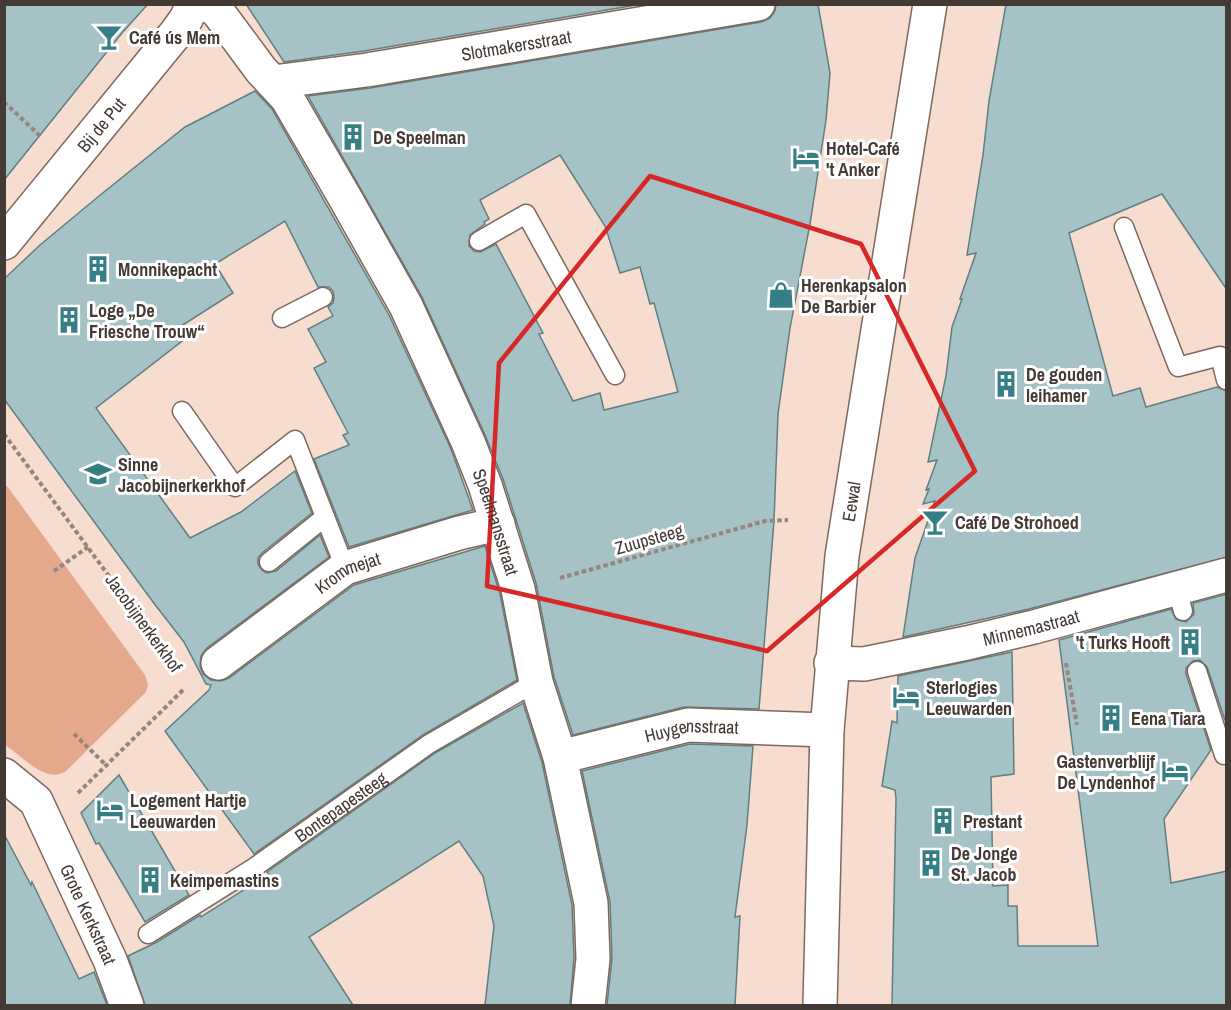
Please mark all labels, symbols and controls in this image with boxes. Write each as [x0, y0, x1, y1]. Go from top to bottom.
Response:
bar icon: Café ús Mem [94, 22, 124, 52]
street label: Slotmakersstraat [459, 23, 573, 66]
place label: Café ús Mem [129, 25, 220, 50]
street label: Bij de Put [71, 92, 131, 157]
building icon: De Speelman [338, 122, 368, 152]
place label: De Speelman [373, 125, 466, 150]
place label: Hotel-Café 't Anker [826, 136, 900, 182]
hotel icon: Hotel-Café 't Anker [791, 143, 821, 173]
building icon: Monnikepacht [83, 254, 113, 284]
place label: Monnikepacht [118, 257, 217, 282]
place label: Herenkapsalon De Barbier [801, 273, 907, 319]
shop icon: Herenkapsalon De Barbier [766, 280, 796, 310]
place label: Loge „De Friesche Trouw“ [89, 298, 205, 344]
building icon: Loge „De Friesche Trouw“ [54, 305, 84, 335]
place label: De gouden leihamer [1026, 362, 1102, 408]
building icon: De gouden leihamer [991, 369, 1021, 399]
place label: Sinne Jacobijnerkerkhof [118, 452, 245, 498]
school or university icon: Sinne Jacobijnerkerkhof [83, 459, 113, 489]
street label: Speelmansstraat [467, 465, 525, 578]
street label: Eewal [835, 480, 866, 523]
bar icon: Café De Strohoed [920, 507, 950, 537]
place label: Café De Strohoed [955, 510, 1079, 535]
street label: Zuupsteeg [612, 517, 687, 561]
street label: Krommejat [309, 545, 383, 599]
street label: Jacobijnerkerkhof [100, 569, 189, 678]
street label: Minnemastraat [980, 603, 1082, 651]
building icon: 't Turks Hooft [1175, 627, 1205, 657]
place label: 't Turks Hooft [1076, 630, 1170, 655]
place label: Sterlogies Leeuwarden [926, 675, 1012, 721]
hotel icon: Sterlogies Leeuwarden [891, 682, 921, 712]
building icon: Eena Tiara [1096, 703, 1126, 733]
place label: Eena Tiara [1131, 706, 1206, 731]
street label: Huygensstraat [642, 712, 739, 748]
place label: Gastenverblijf De Lyndenhof [1057, 749, 1155, 795]
hotel icon: Gastenverblijf De Lyndenhof [1160, 756, 1190, 786]
street label: Bontepapesteeg [289, 765, 392, 848]
place label: Logement Hartje Leeuwarden [130, 788, 246, 834]
hotel icon: Logement Hartje Leeuwarden [95, 795, 125, 825]
building icon: Prestant [928, 806, 958, 836]
place label: Prestant [963, 809, 1022, 834]
place label: De Jonge St. Jacob [951, 841, 1017, 887]
building icon: De Jonge St. Jacob [916, 848, 946, 878]
street label: Grote Kerkstraat [54, 860, 123, 968]
building icon: Keimpemastins [135, 865, 165, 895]
place label: Keimpemastins [170, 868, 279, 893]

